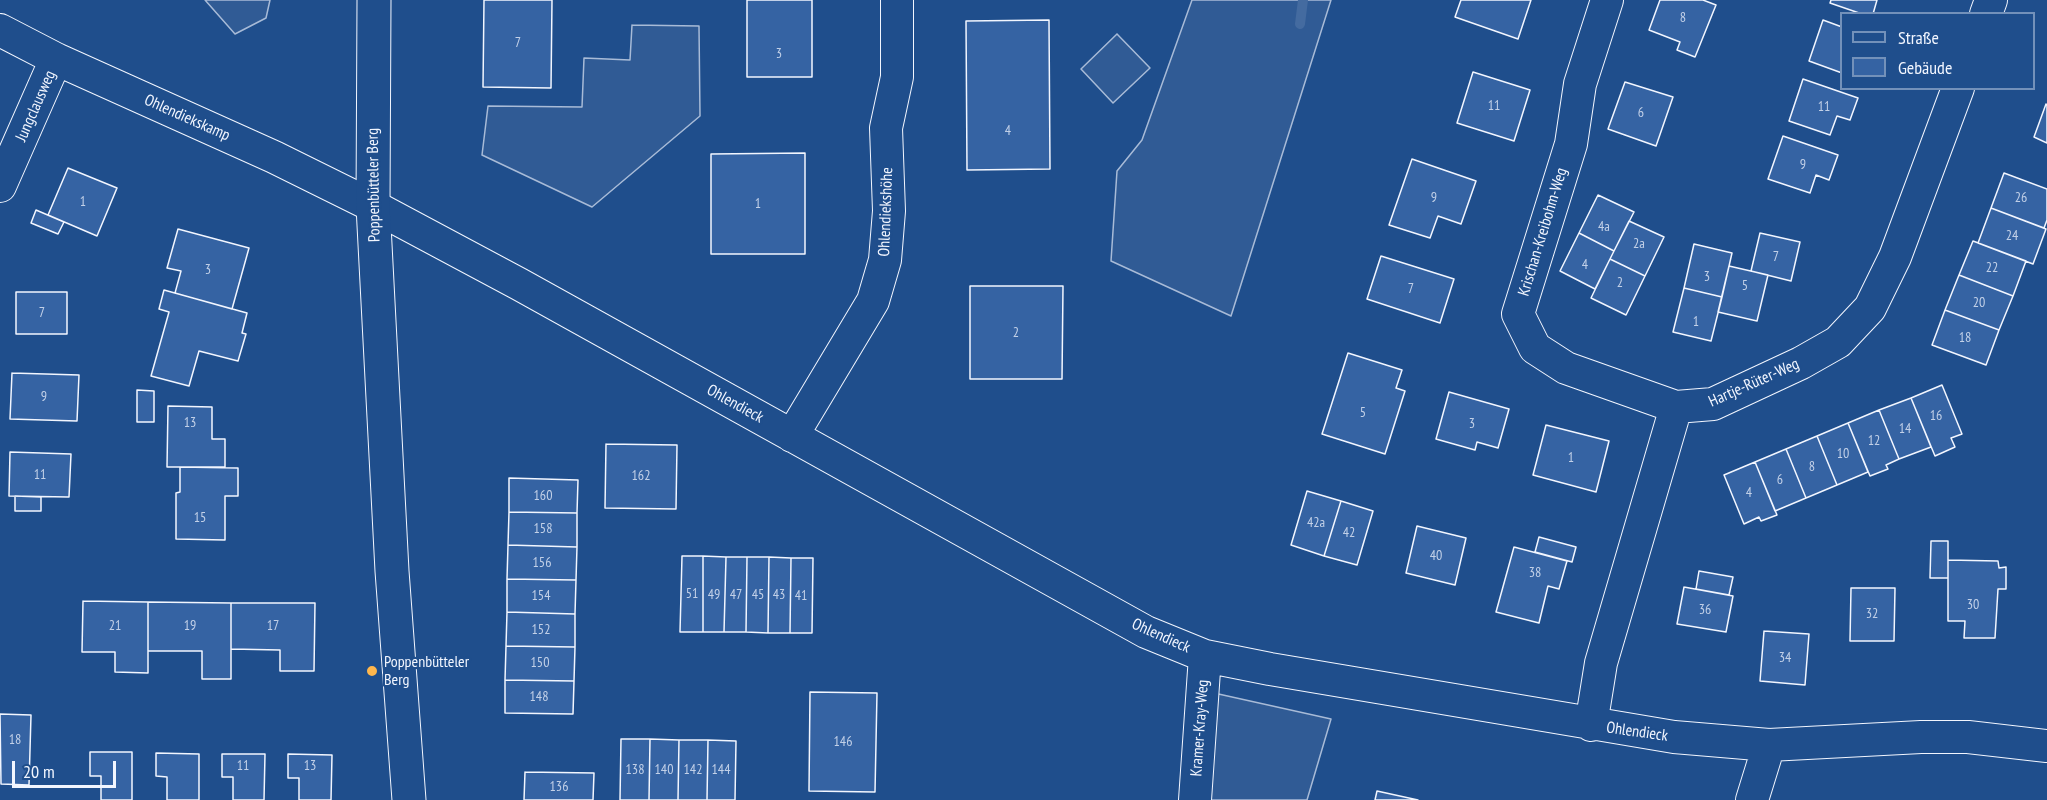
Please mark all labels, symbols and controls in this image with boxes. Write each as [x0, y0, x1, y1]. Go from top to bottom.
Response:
house number: 8 [1680, 10, 1686, 26]
legend [1840, 12, 2035, 90]
text: Straße [1898, 26, 1939, 49]
house number: 7 [515, 35, 521, 51]
house number: 3 [776, 46, 782, 62]
text: Gebäude [1898, 56, 1952, 79]
street label: Jungclausweg [12, 68, 60, 144]
street label: Ohlendiekskamp [141, 91, 233, 145]
house number: 11 [1488, 98, 1500, 114]
house number: 11 [1818, 99, 1830, 115]
house number: 6 [1638, 105, 1644, 121]
house number: 4 [1005, 123, 1011, 139]
street label: Poppenbütteler Berg [363, 128, 385, 242]
house number: 9 [1800, 157, 1806, 173]
street label: Krischan-Kreibohm-Weg [1514, 166, 1572, 298]
street label: Ohlendiekshöhe [875, 167, 897, 257]
house number: 9 [1431, 190, 1437, 206]
house number: 26 [2015, 190, 2027, 206]
house number: 1 [80, 194, 86, 210]
house number: 1 [755, 196, 761, 212]
house number: 4a [1598, 219, 1610, 235]
house number: 24 [2006, 228, 2018, 244]
house number: 2a [1633, 236, 1645, 252]
house number: 7 [1773, 249, 1779, 265]
house number: 4 [1582, 257, 1588, 273]
house number: 22 [1986, 260, 1998, 276]
house number: 3 [205, 262, 211, 278]
house number: 3 [1704, 269, 1710, 285]
house number: 2 [1617, 275, 1623, 291]
house number: 5 [1742, 278, 1748, 294]
house number: 7 [1408, 281, 1414, 297]
house number: 20 [1973, 295, 1985, 311]
house number: 7 [39, 305, 45, 321]
house number: 1 [1693, 314, 1699, 330]
house number: 2 [1013, 325, 1019, 341]
house number: 18 [1959, 330, 1971, 346]
street label: Hartje-Rüter-Weg [1706, 355, 1802, 411]
street label: Ohlendieck [703, 381, 767, 427]
house number: 9 [41, 389, 47, 405]
house number: 5 [1360, 405, 1366, 421]
house number: 16 [1930, 408, 1942, 424]
house number: 13 [184, 415, 196, 431]
house number: 3 [1469, 416, 1475, 432]
house number: 14 [1899, 421, 1911, 437]
house number: 12 [1868, 433, 1880, 449]
house number: 10 [1837, 446, 1849, 462]
house number: 1 [1568, 450, 1574, 466]
house number: 8 [1809, 459, 1815, 475]
house number: 11 [34, 467, 46, 483]
house number: 162 [632, 468, 650, 484]
house number: 6 [1777, 472, 1783, 488]
house number: 4 [1746, 485, 1752, 501]
house number: 160 [534, 488, 552, 504]
house number: 15 [194, 510, 206, 526]
house number: 42a [1307, 515, 1325, 531]
house number: 158 [534, 521, 552, 537]
house number: 42 [1343, 525, 1355, 541]
house number: 40 [1430, 548, 1442, 564]
house number: 156 [533, 555, 551, 571]
house number: 38 [1529, 565, 1541, 581]
house number: 51 [686, 586, 698, 602]
house number: 49 [708, 587, 720, 603]
house number: 47 [730, 587, 742, 603]
house number: 45 [752, 587, 764, 603]
house number: 43 [773, 587, 785, 603]
house number: 154 [532, 588, 550, 604]
house number: 41 [795, 588, 807, 604]
house number: 30 [1967, 597, 1979, 613]
house number: 36 [1699, 602, 1711, 618]
house number: 32 [1866, 606, 1878, 622]
street label: Ohlendieck [1129, 615, 1193, 657]
house number: 21 [109, 618, 121, 634]
house number: 19 [184, 618, 196, 634]
house number: 17 [267, 618, 279, 634]
house number: 152 [532, 622, 550, 638]
house number: 34 [1779, 650, 1791, 666]
place label: Poppenbütteler Berg [384, 652, 469, 690]
house number: 150 [531, 655, 549, 671]
marker: Poppenbütteler Berg [365, 664, 379, 678]
street label: Kramer-Kray-Weg [1187, 679, 1213, 777]
house number: 148 [530, 689, 548, 705]
street label: Ohlendieck [1605, 718, 1669, 746]
house number: 18 [9, 732, 21, 748]
house number: 146 [834, 734, 852, 750]
scale bar [15, 749, 118, 787]
house number: 11 [237, 758, 249, 774]
house number: 13 [304, 758, 316, 774]
text: 20 m [23, 760, 55, 783]
house number: 138 [626, 762, 644, 778]
house number: 140 [655, 762, 673, 778]
house number: 142 [684, 762, 702, 778]
house number: 144 [712, 762, 730, 778]
house number: 136 [550, 779, 568, 795]

